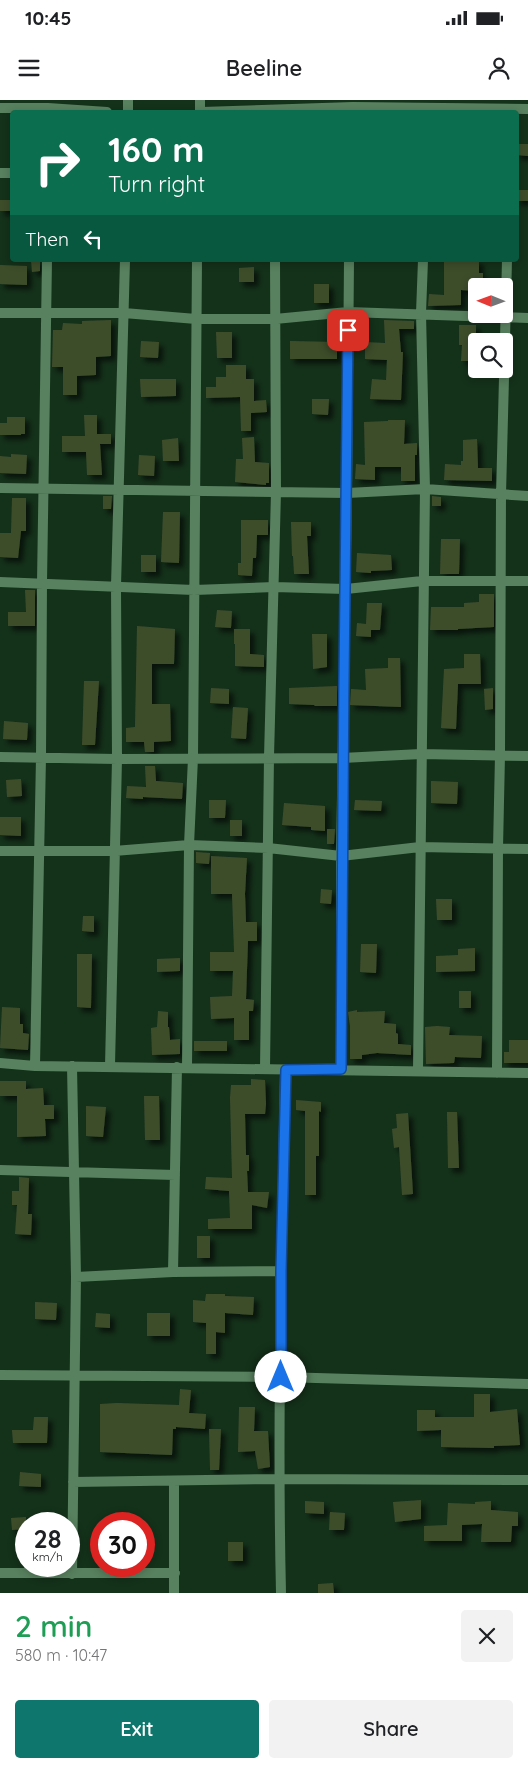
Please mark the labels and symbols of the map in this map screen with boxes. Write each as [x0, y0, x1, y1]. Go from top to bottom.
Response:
north arrow [468, 278, 512, 322]
pin [327, 309, 369, 351]
position arrow [254, 1350, 306, 1402]
speed limit sign: 30 [90, 1512, 155, 1577]

